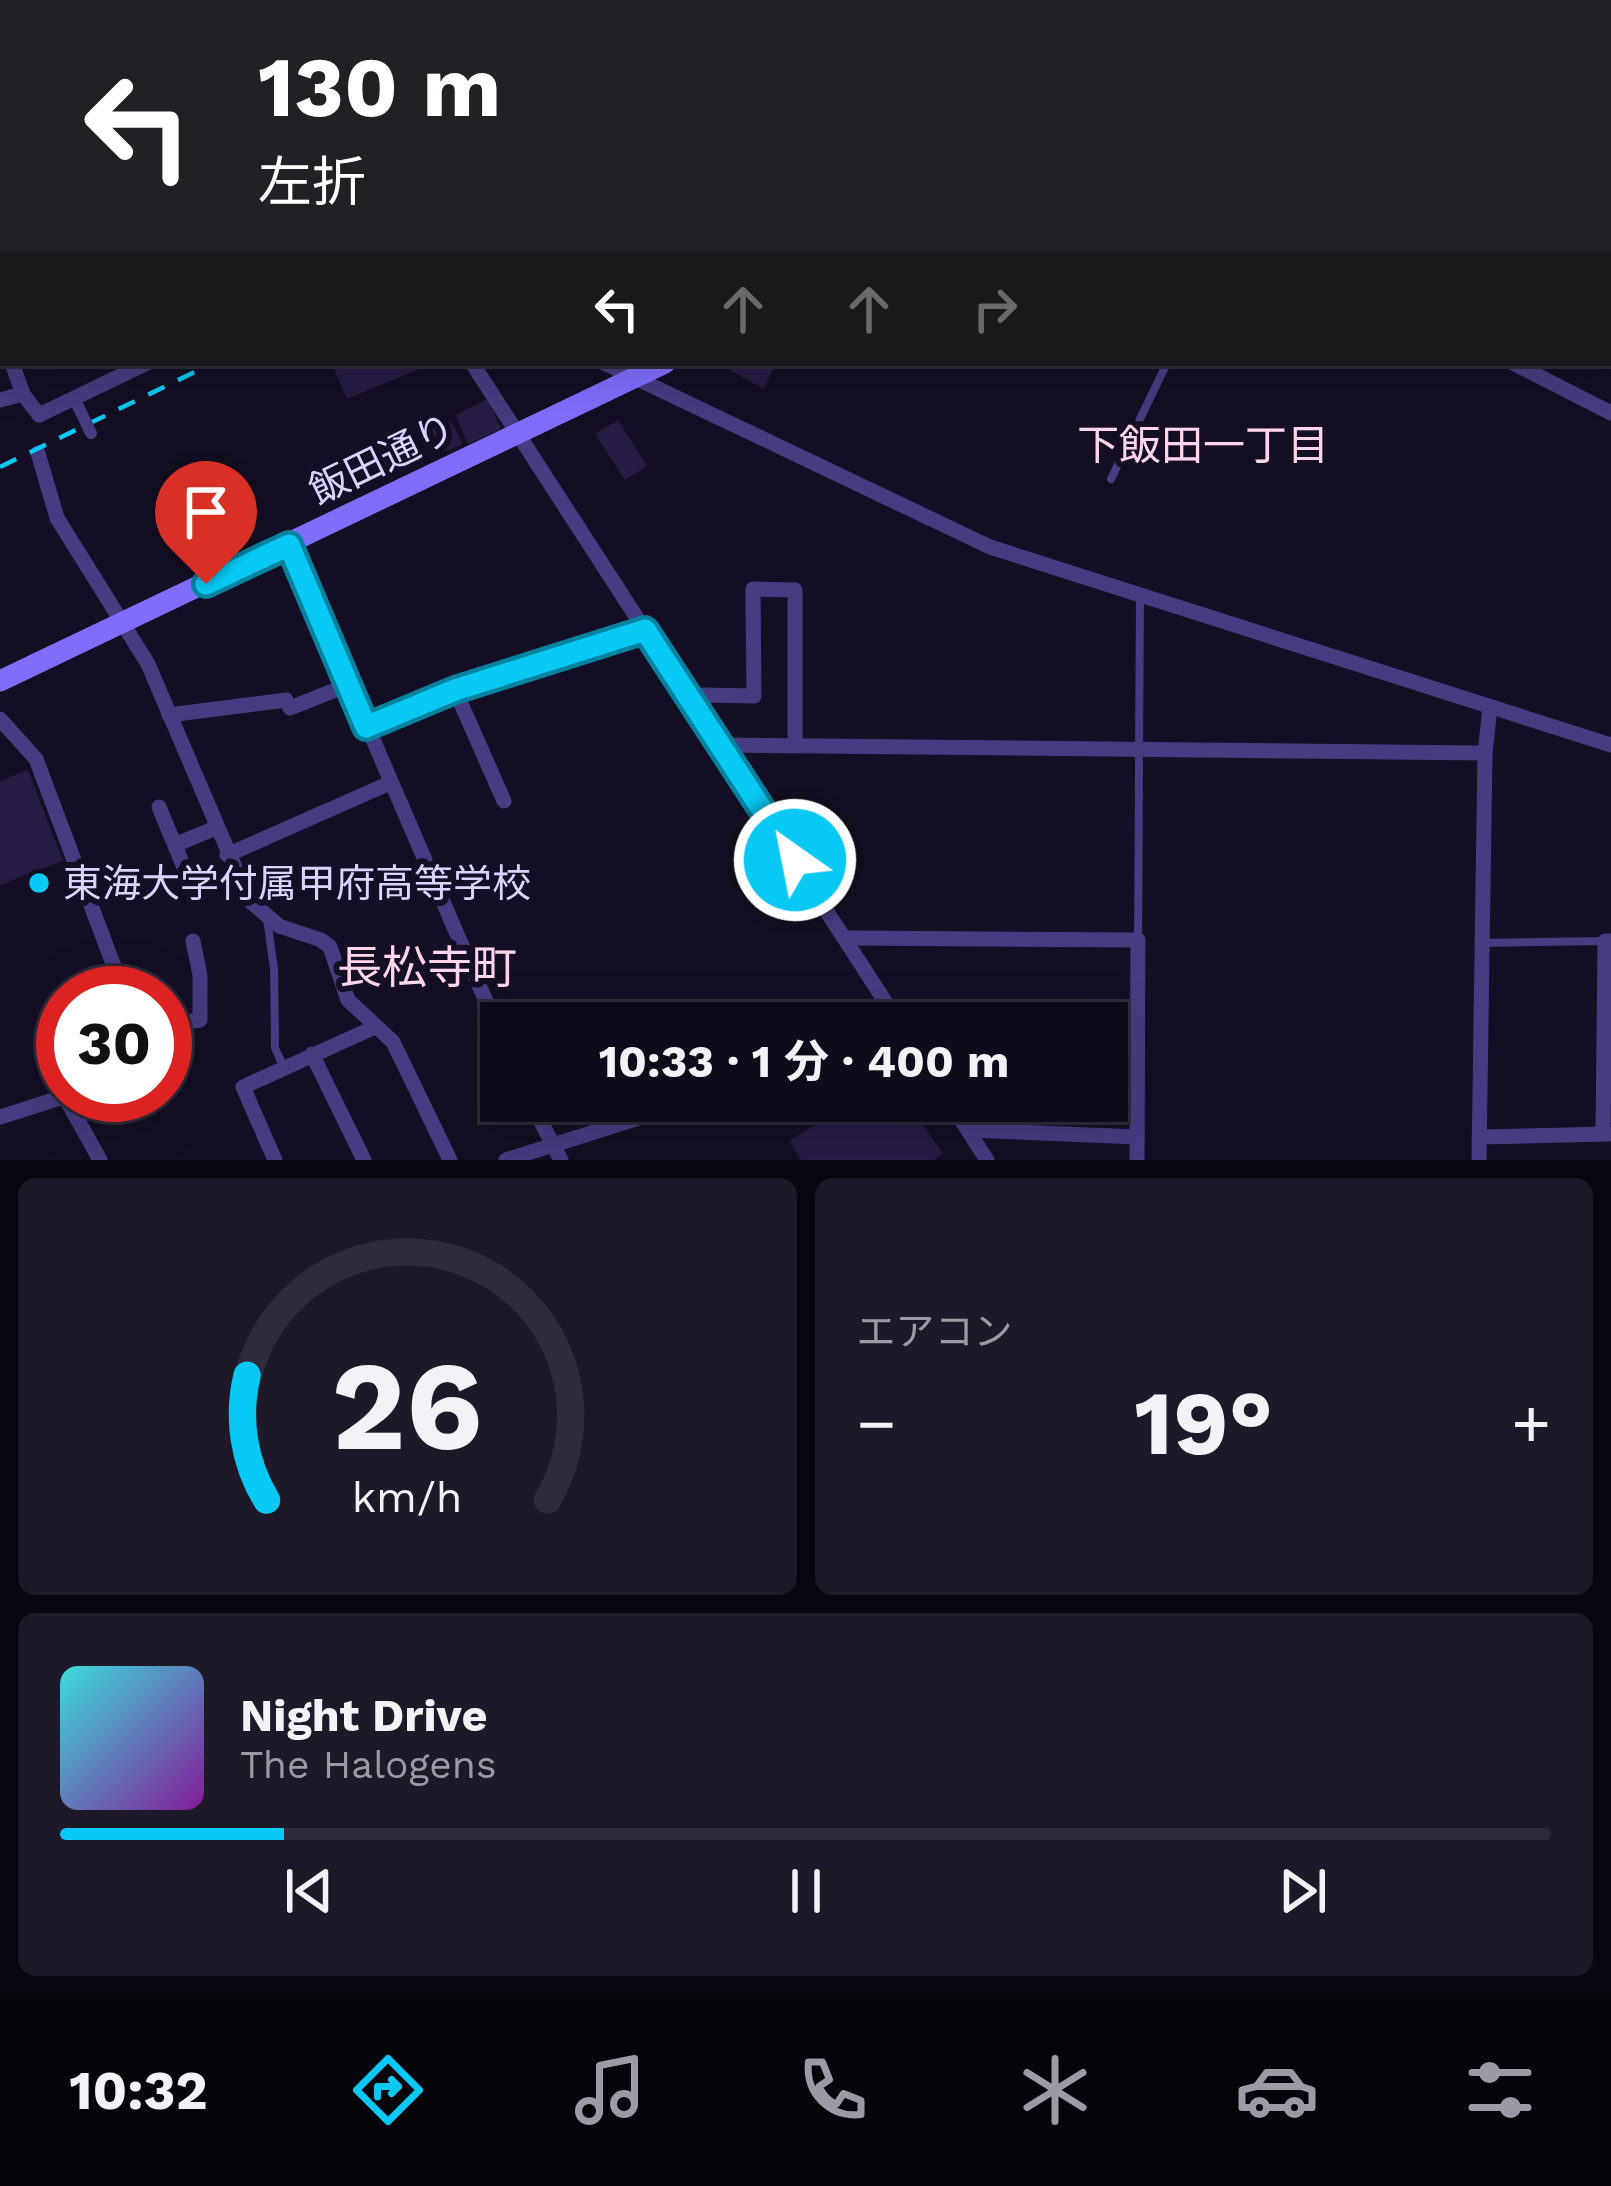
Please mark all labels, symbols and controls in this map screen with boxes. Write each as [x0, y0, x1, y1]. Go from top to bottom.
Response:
text: 130 m [258, 38, 501, 136]
icon: left [60, 48, 216, 204]
text: 左折 [258, 151, 366, 214]
icon: left [584, 276, 650, 342]
icon: ahead [710, 276, 776, 342]
icon: ahead [836, 276, 902, 342]
icon: right [962, 276, 1028, 342]
street label: 飯田通り [302, 405, 462, 513]
district label: 下飯田一丁目 [1077, 421, 1329, 470]
pin [155, 461, 257, 584]
icon: arrive [173, 479, 239, 545]
position arrow [732, 797, 858, 923]
place label: 東海大学付属甲府高等学校 [63, 861, 531, 906]
marker: 東海大学付属甲府高等学校 [26, 870, 52, 896]
district label: 長松寺町 [337, 941, 517, 994]
speed limit sign: 30 [36, 966, 192, 1122]
text: 10:33 · 1 分 · 400 m [599, 1035, 1009, 1088]
text: エアコン [857, 1309, 1013, 1354]
text: 26 [332, 1333, 483, 1479]
text: 19° [1134, 1370, 1273, 1476]
text: − [857, 1385, 896, 1462]
text: + [1511, 1385, 1551, 1462]
text: km/h [352, 1471, 462, 1521]
text: Night Drive [240, 1689, 488, 1742]
text: The Halogens [240, 1742, 496, 1787]
icon: previous [276, 1858, 342, 1924]
icon: pause [773, 1858, 839, 1924]
icon: next [1270, 1858, 1336, 1924]
icon: directions [346, 2048, 430, 2132]
icon: music [568, 2048, 652, 2132]
icon: phone [791, 2048, 875, 2132]
icon: climate [1013, 2048, 1097, 2132]
icon: car [1235, 2048, 1319, 2132]
icon: filters [1458, 2048, 1542, 2132]
text: 10:32 [69, 2059, 208, 2122]

